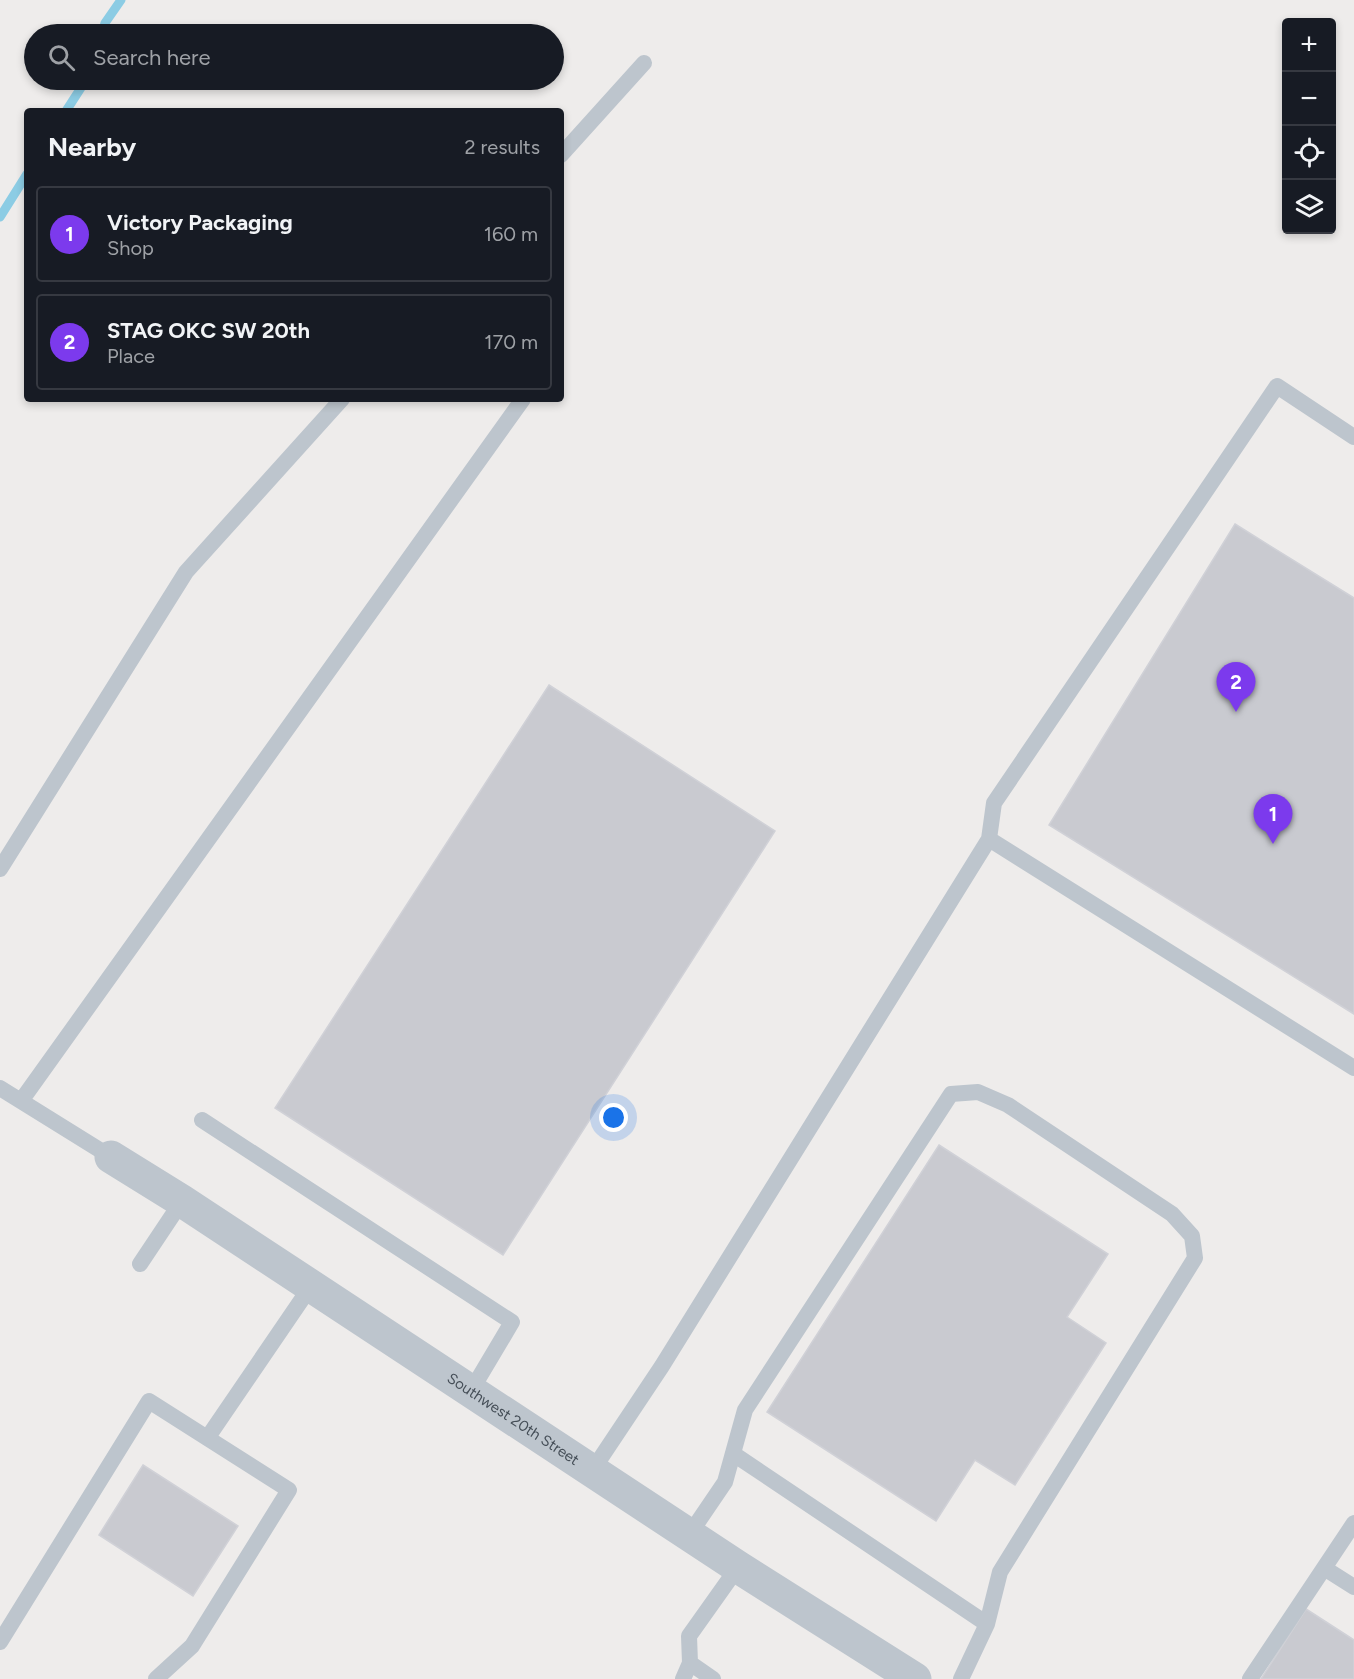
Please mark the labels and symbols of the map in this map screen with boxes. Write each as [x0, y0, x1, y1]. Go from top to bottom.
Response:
pin: 2 [1216, 662, 1256, 712]
pin: 1 [1254, 794, 1292, 844]
your location [599, 1103, 628, 1132]
street label: Southwest 20th Street [444, 1369, 583, 1469]

